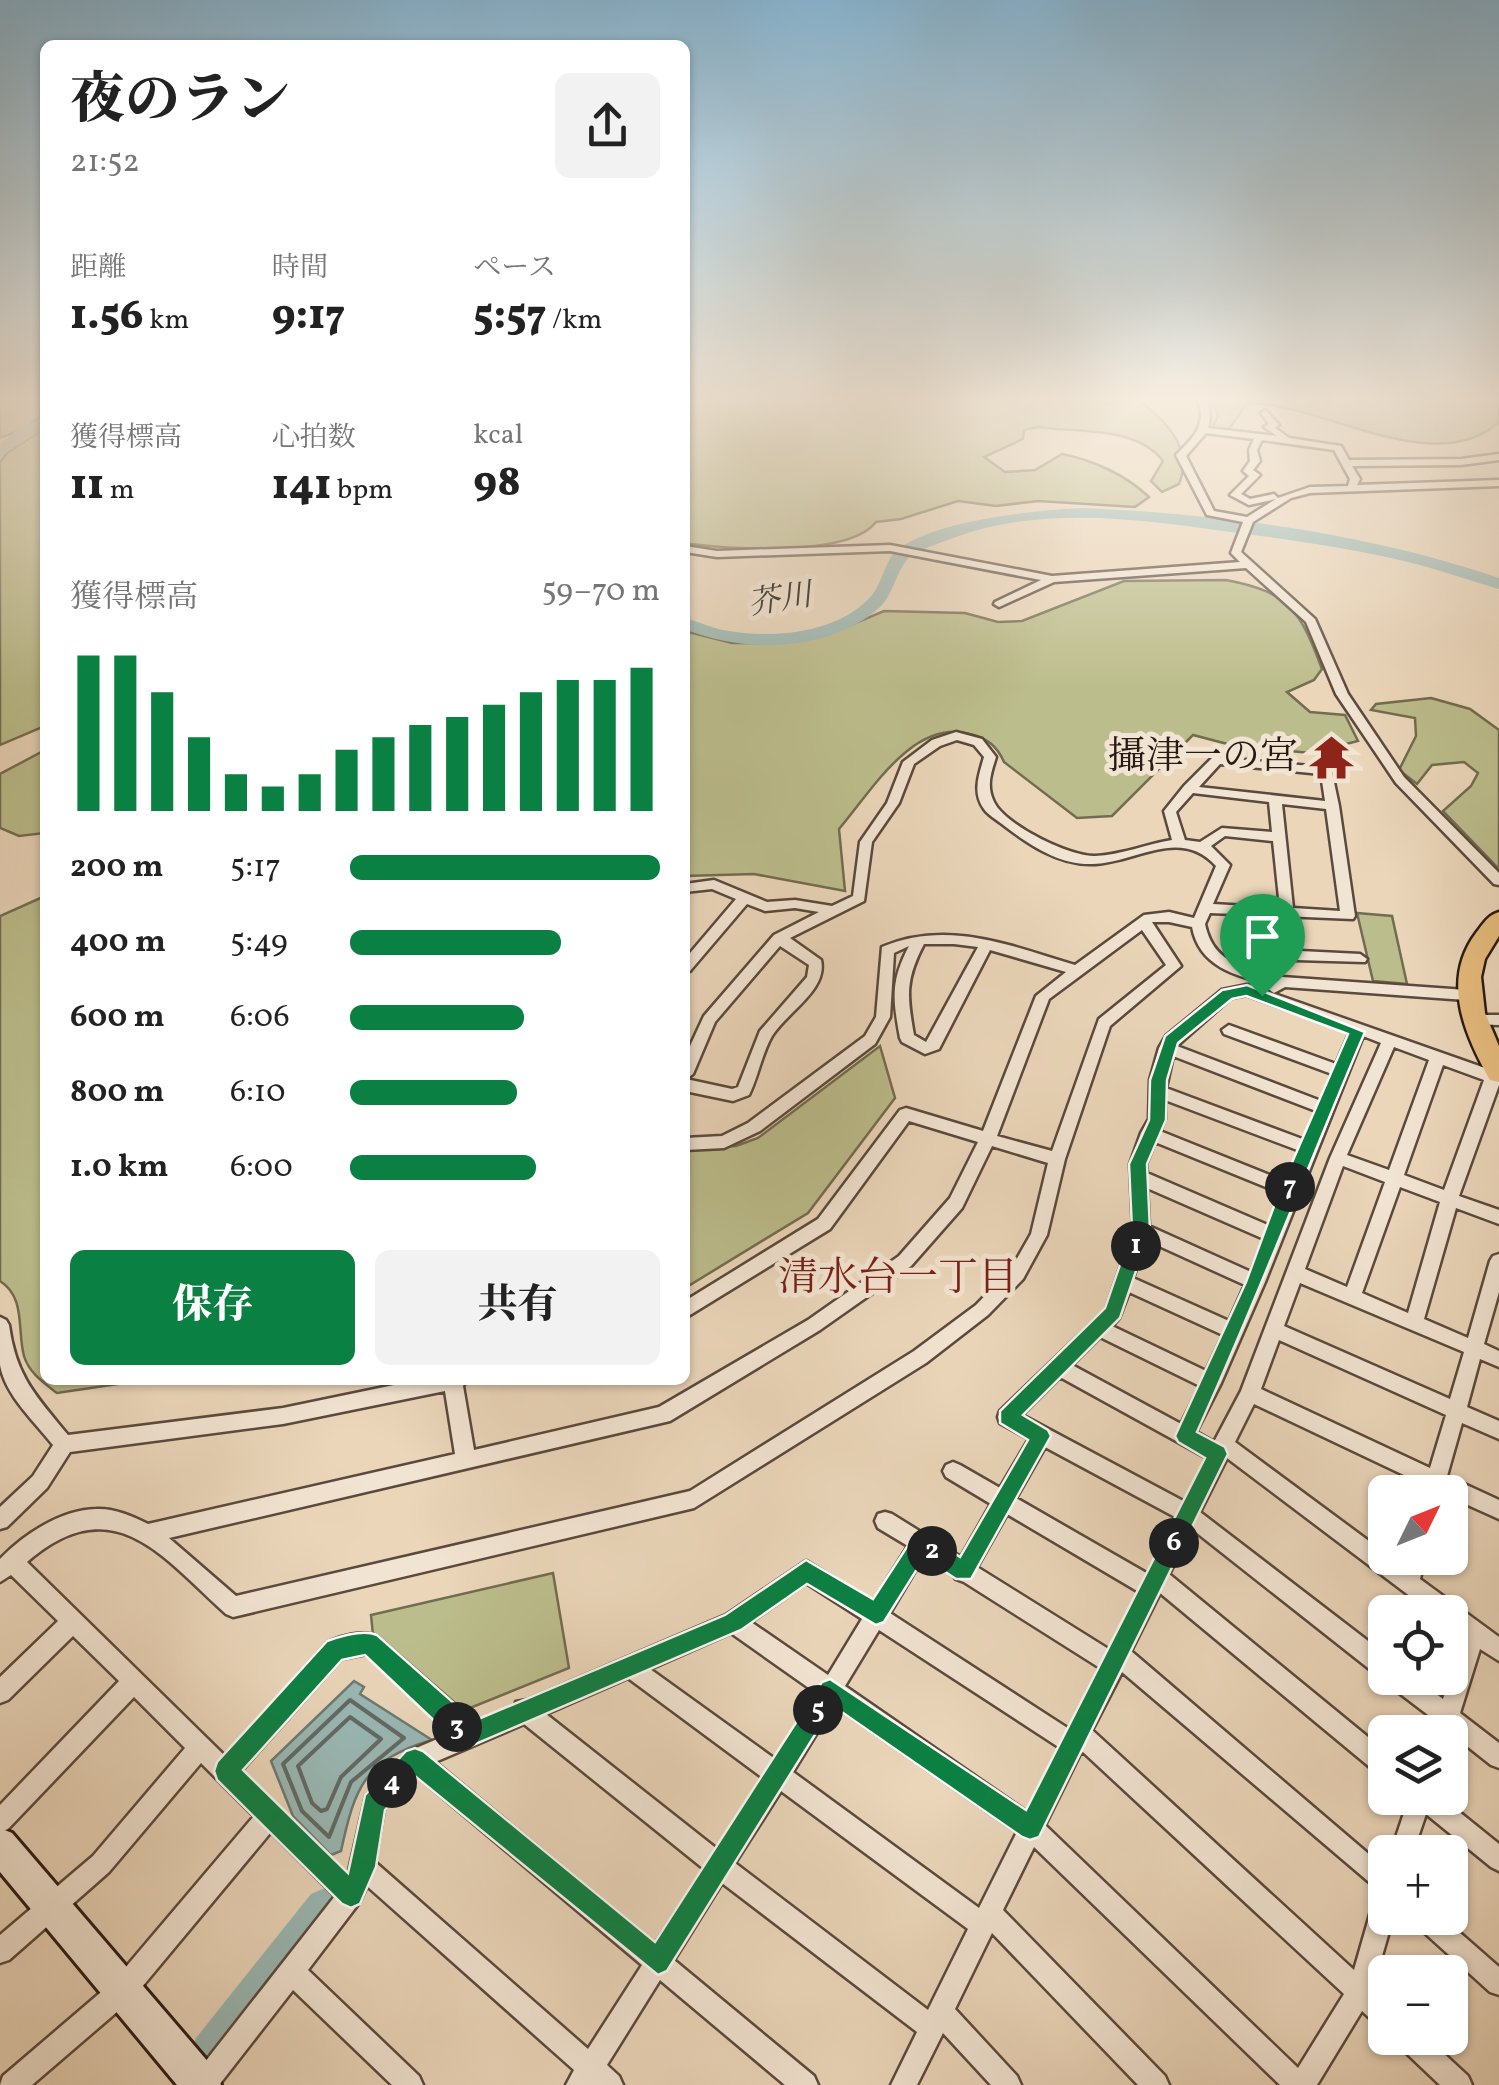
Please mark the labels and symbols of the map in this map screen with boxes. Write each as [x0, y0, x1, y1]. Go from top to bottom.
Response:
water label: 芥川 [745, 574, 818, 628]
place label: 攝津一の宮 [1108, 732, 1298, 785]
temple icon: 攝津一の宮 [1307, 734, 1355, 782]
pin [1220, 894, 1305, 997]
pin: 7 [1265, 1162, 1315, 1212]
pin: 1 [1111, 1221, 1161, 1271]
district label: 清水台一丁目 [778, 1252, 1018, 1308]
north arrow [1368, 1475, 1468, 1575]
pin: 6 [1149, 1518, 1199, 1568]
pin: 2 [907, 1526, 957, 1576]
pin: 5 [793, 1685, 843, 1735]
pin: 3 [432, 1702, 482, 1752]
pin: 4 [367, 1758, 417, 1808]

